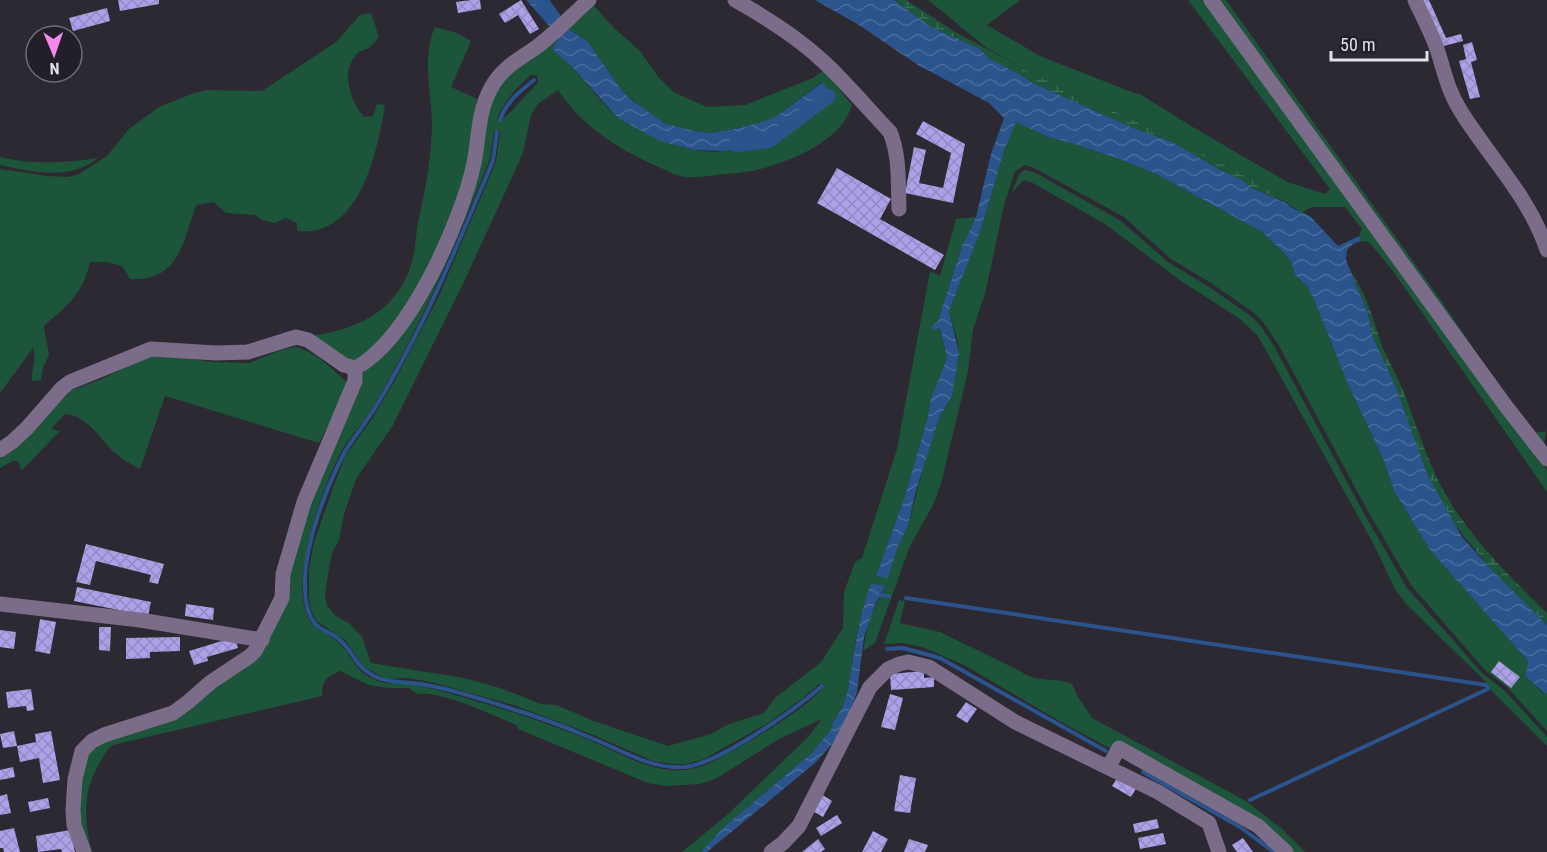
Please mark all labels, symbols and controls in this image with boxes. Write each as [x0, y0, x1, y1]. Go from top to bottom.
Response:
north arrow [24, 24, 84, 84]
scale bar [1331, 24, 1427, 62]
text: 50 m [1340, 34, 1375, 55]
text: N [49, 59, 60, 78]

